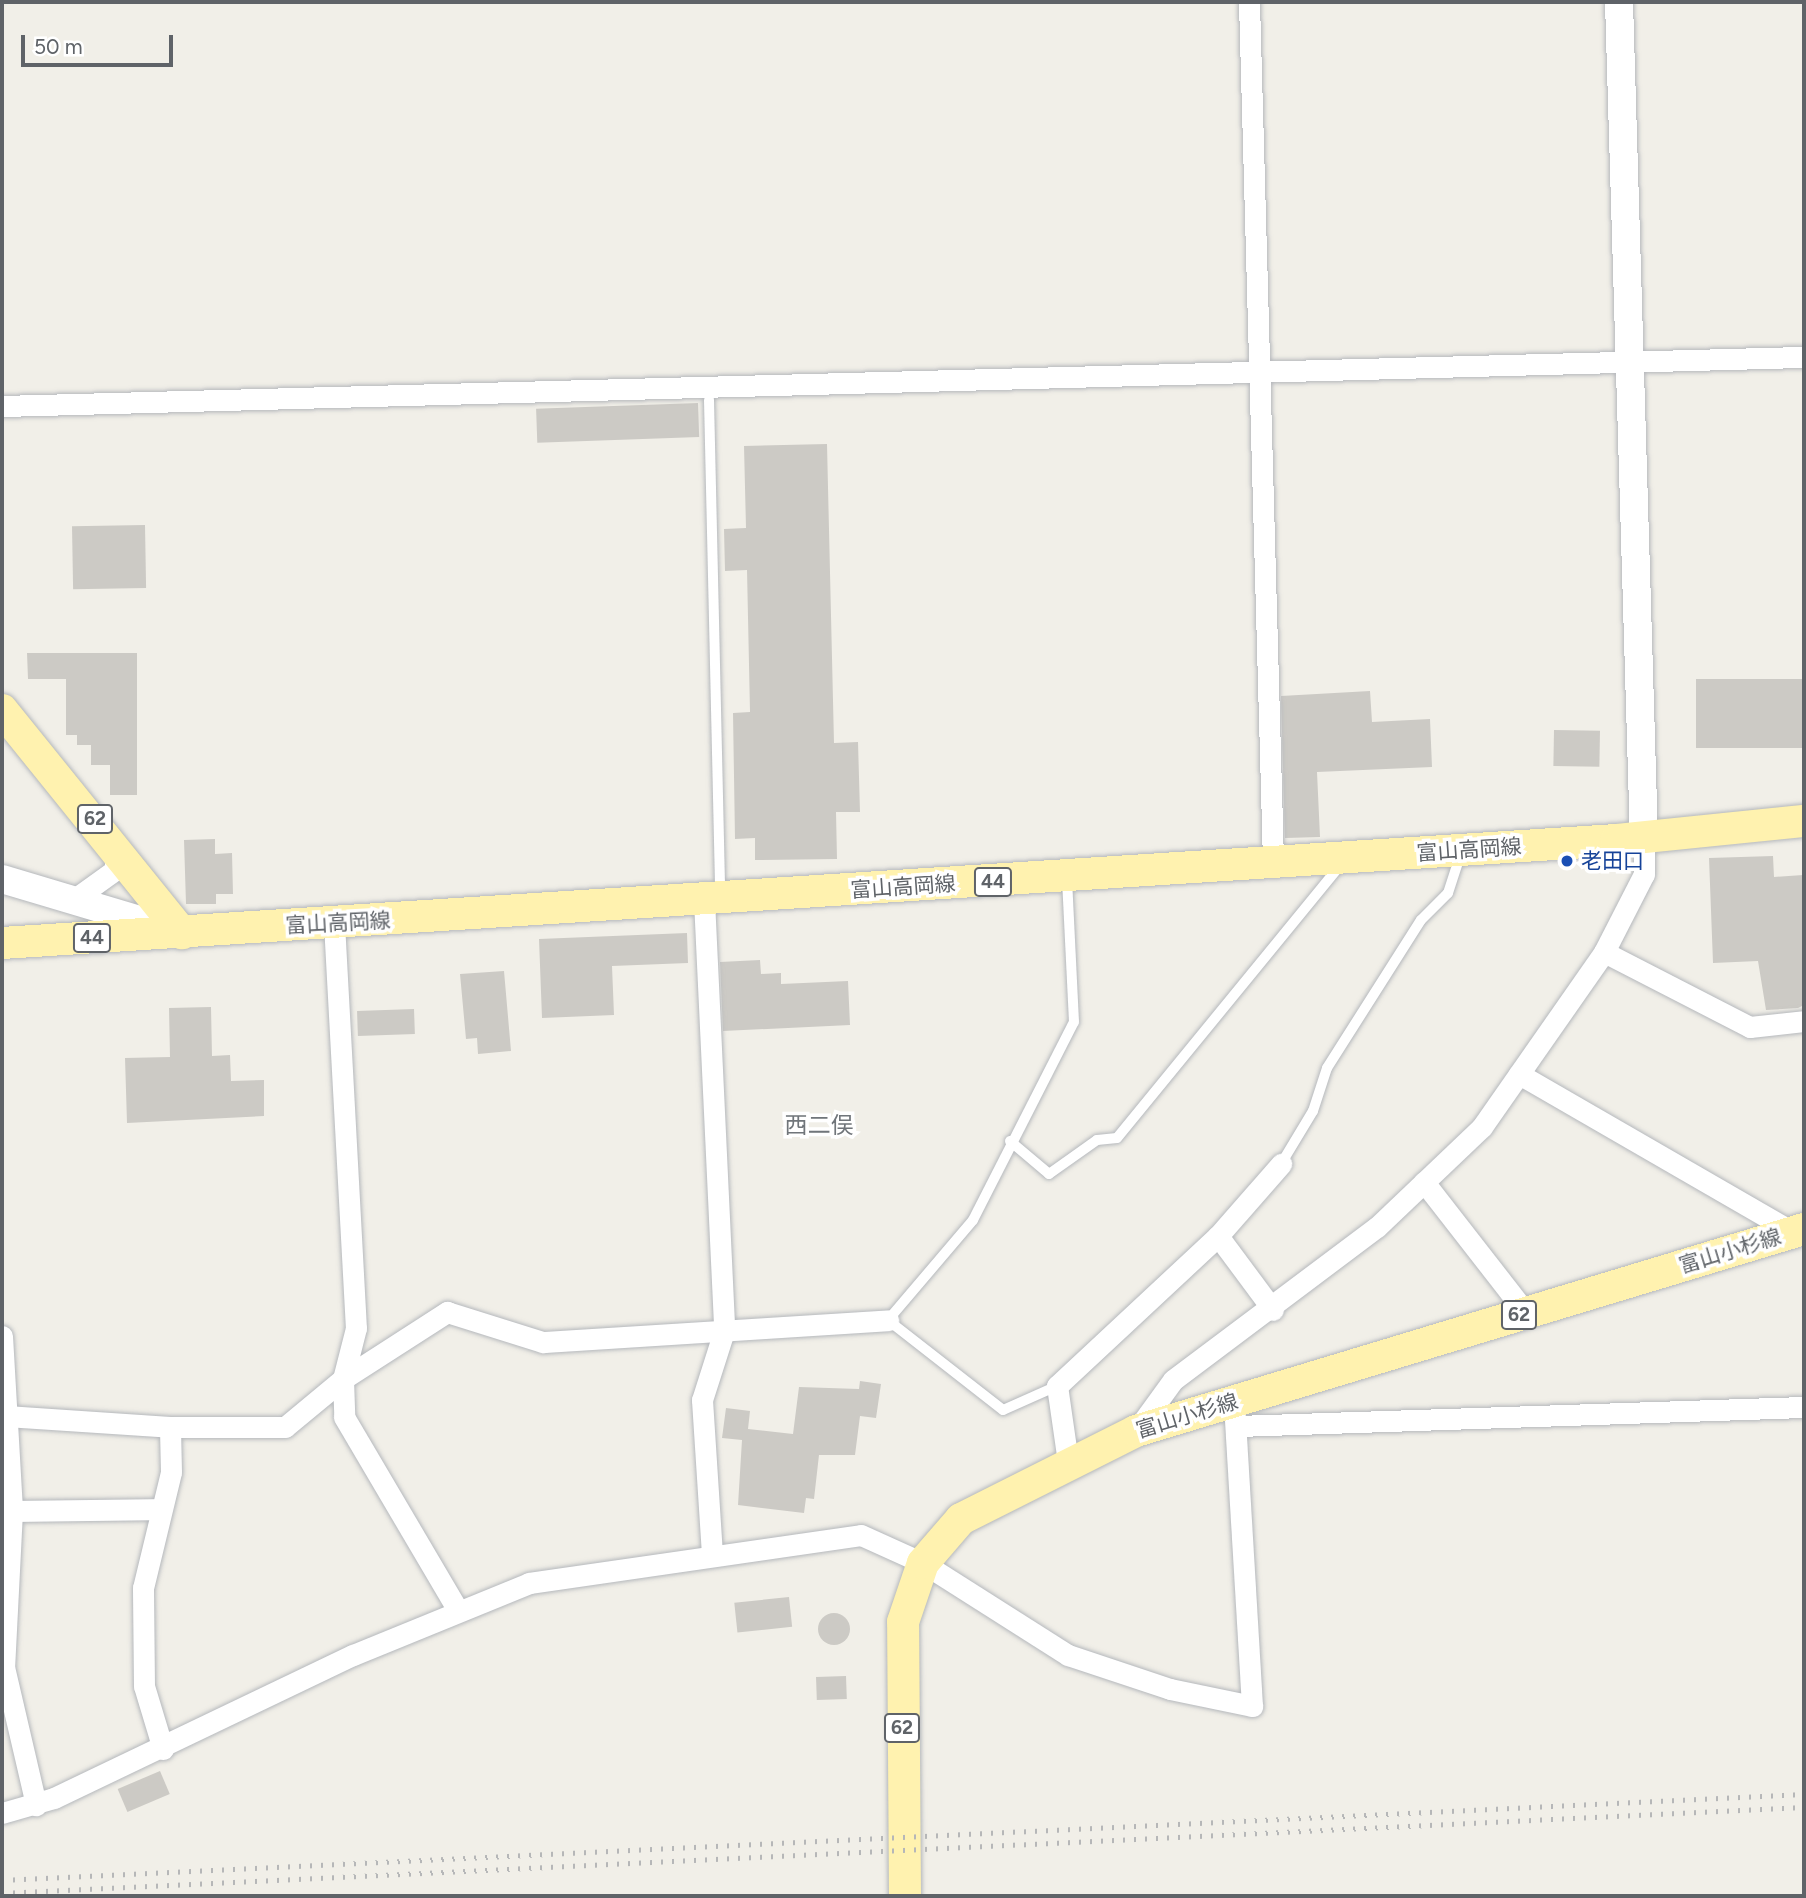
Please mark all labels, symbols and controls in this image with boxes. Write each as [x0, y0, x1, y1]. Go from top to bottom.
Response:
scale bar [24, 21, 177, 65]
text: 50 m [34, 34, 83, 59]
road number: 62 [76, 804, 114, 834]
street label: 富山高岡線 [1416, 834, 1522, 866]
place label: 老田口 [1581, 848, 1644, 874]
marker: 老田口 [1559, 853, 1575, 869]
road number: 44 [974, 866, 1012, 898]
street label: 富山高岡線 [850, 871, 956, 903]
street label: 富山高岡線 [285, 908, 391, 938]
road number: 44 [73, 922, 111, 954]
district label: 西二俣 [785, 1111, 853, 1139]
street label: 富山小杉線 [1676, 1224, 1784, 1278]
road number: 62 [1500, 1300, 1538, 1330]
street label: 富山小杉線 [1133, 1389, 1241, 1443]
road number: 62 [883, 1712, 921, 1744]

